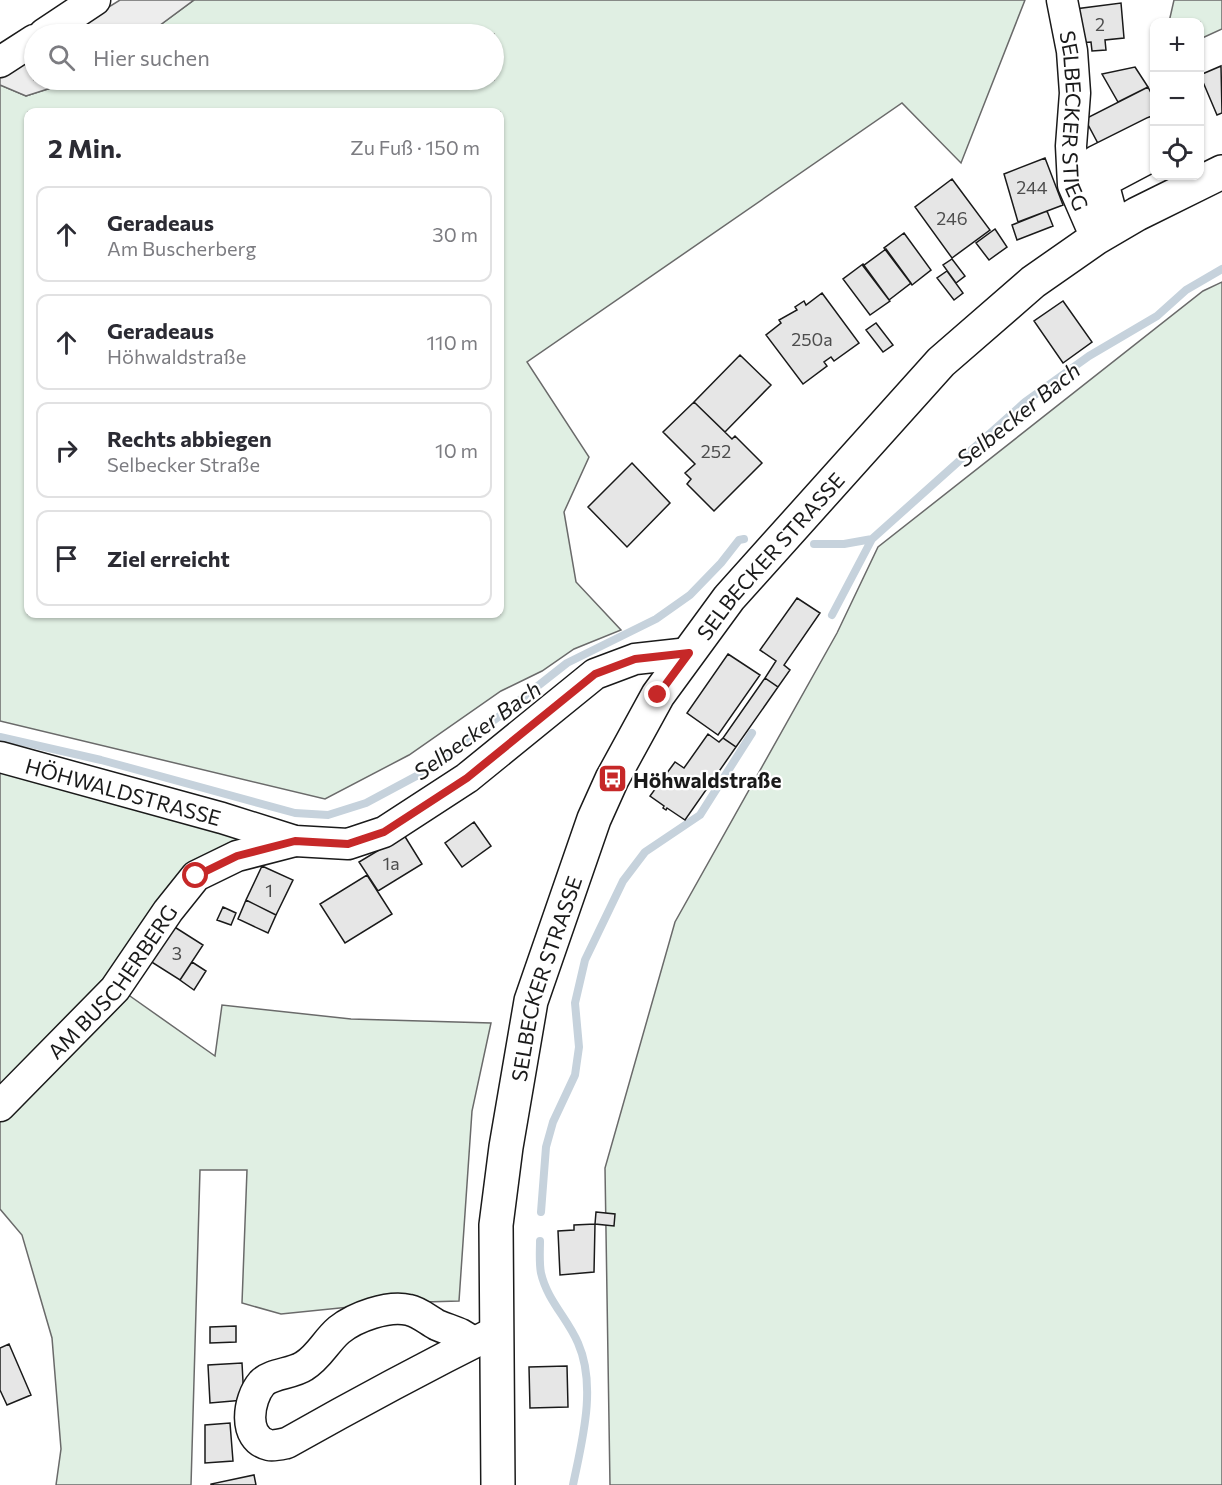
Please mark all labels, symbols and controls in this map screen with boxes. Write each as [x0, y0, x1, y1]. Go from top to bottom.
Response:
house number: 2 [1095, 13, 1105, 35]
map controls [1150, 18, 1204, 180]
button: + [1150, 18, 1204, 72]
search box [24, 24, 504, 90]
street label: SELBECKER STIEG [1056, 28, 1095, 214]
icon: search [45, 41, 78, 74]
text: Hier suchen [93, 44, 210, 71]
button: − [1150, 72, 1204, 126]
button: locate [1150, 126, 1204, 180]
text: 2 Min. [48, 132, 122, 163]
text: Zu Fuß · 150 m [350, 135, 480, 159]
house number: 244 [1016, 176, 1048, 198]
house number: 246 [936, 207, 968, 229]
text: Geradeaus [107, 209, 214, 236]
icon: ahead [50, 218, 83, 251]
text: 30 m [432, 222, 478, 246]
text: Am Buscherberg [107, 236, 256, 260]
text: Geradeaus [107, 317, 214, 344]
icon: ahead [50, 326, 83, 359]
house number: 250a [791, 328, 833, 350]
text: 110 m [427, 330, 478, 354]
text: Höhwaldstraße [107, 344, 246, 368]
water label: Selbecker Bach [951, 356, 1085, 472]
text: Rechts abbiegen [107, 425, 272, 452]
icon: right [50, 434, 83, 467]
text: 10 m [435, 438, 478, 462]
house number: 252 [701, 440, 731, 462]
text: Selbecker Straße [107, 452, 260, 476]
street label: SELBECKER STRASSE [691, 467, 849, 644]
icon: arrive [50, 542, 83, 575]
text: Ziel erreicht [107, 545, 230, 572]
water label: Selbecker Bach [408, 675, 546, 785]
route end [644, 681, 670, 707]
street label: HÖHWALDSTRASSE [23, 752, 224, 830]
bus stop icon: Höhwaldstraße [596, 763, 628, 795]
place label: Höhwaldstraße [633, 767, 781, 792]
house number: 1a [382, 852, 400, 874]
route start [182, 862, 208, 888]
street label: SELBECKER STRASSE [505, 872, 586, 1083]
house number: 1 [265, 879, 273, 901]
street label: AM BUSCHERBERG [42, 899, 181, 1063]
house number: 3 [172, 942, 182, 964]

